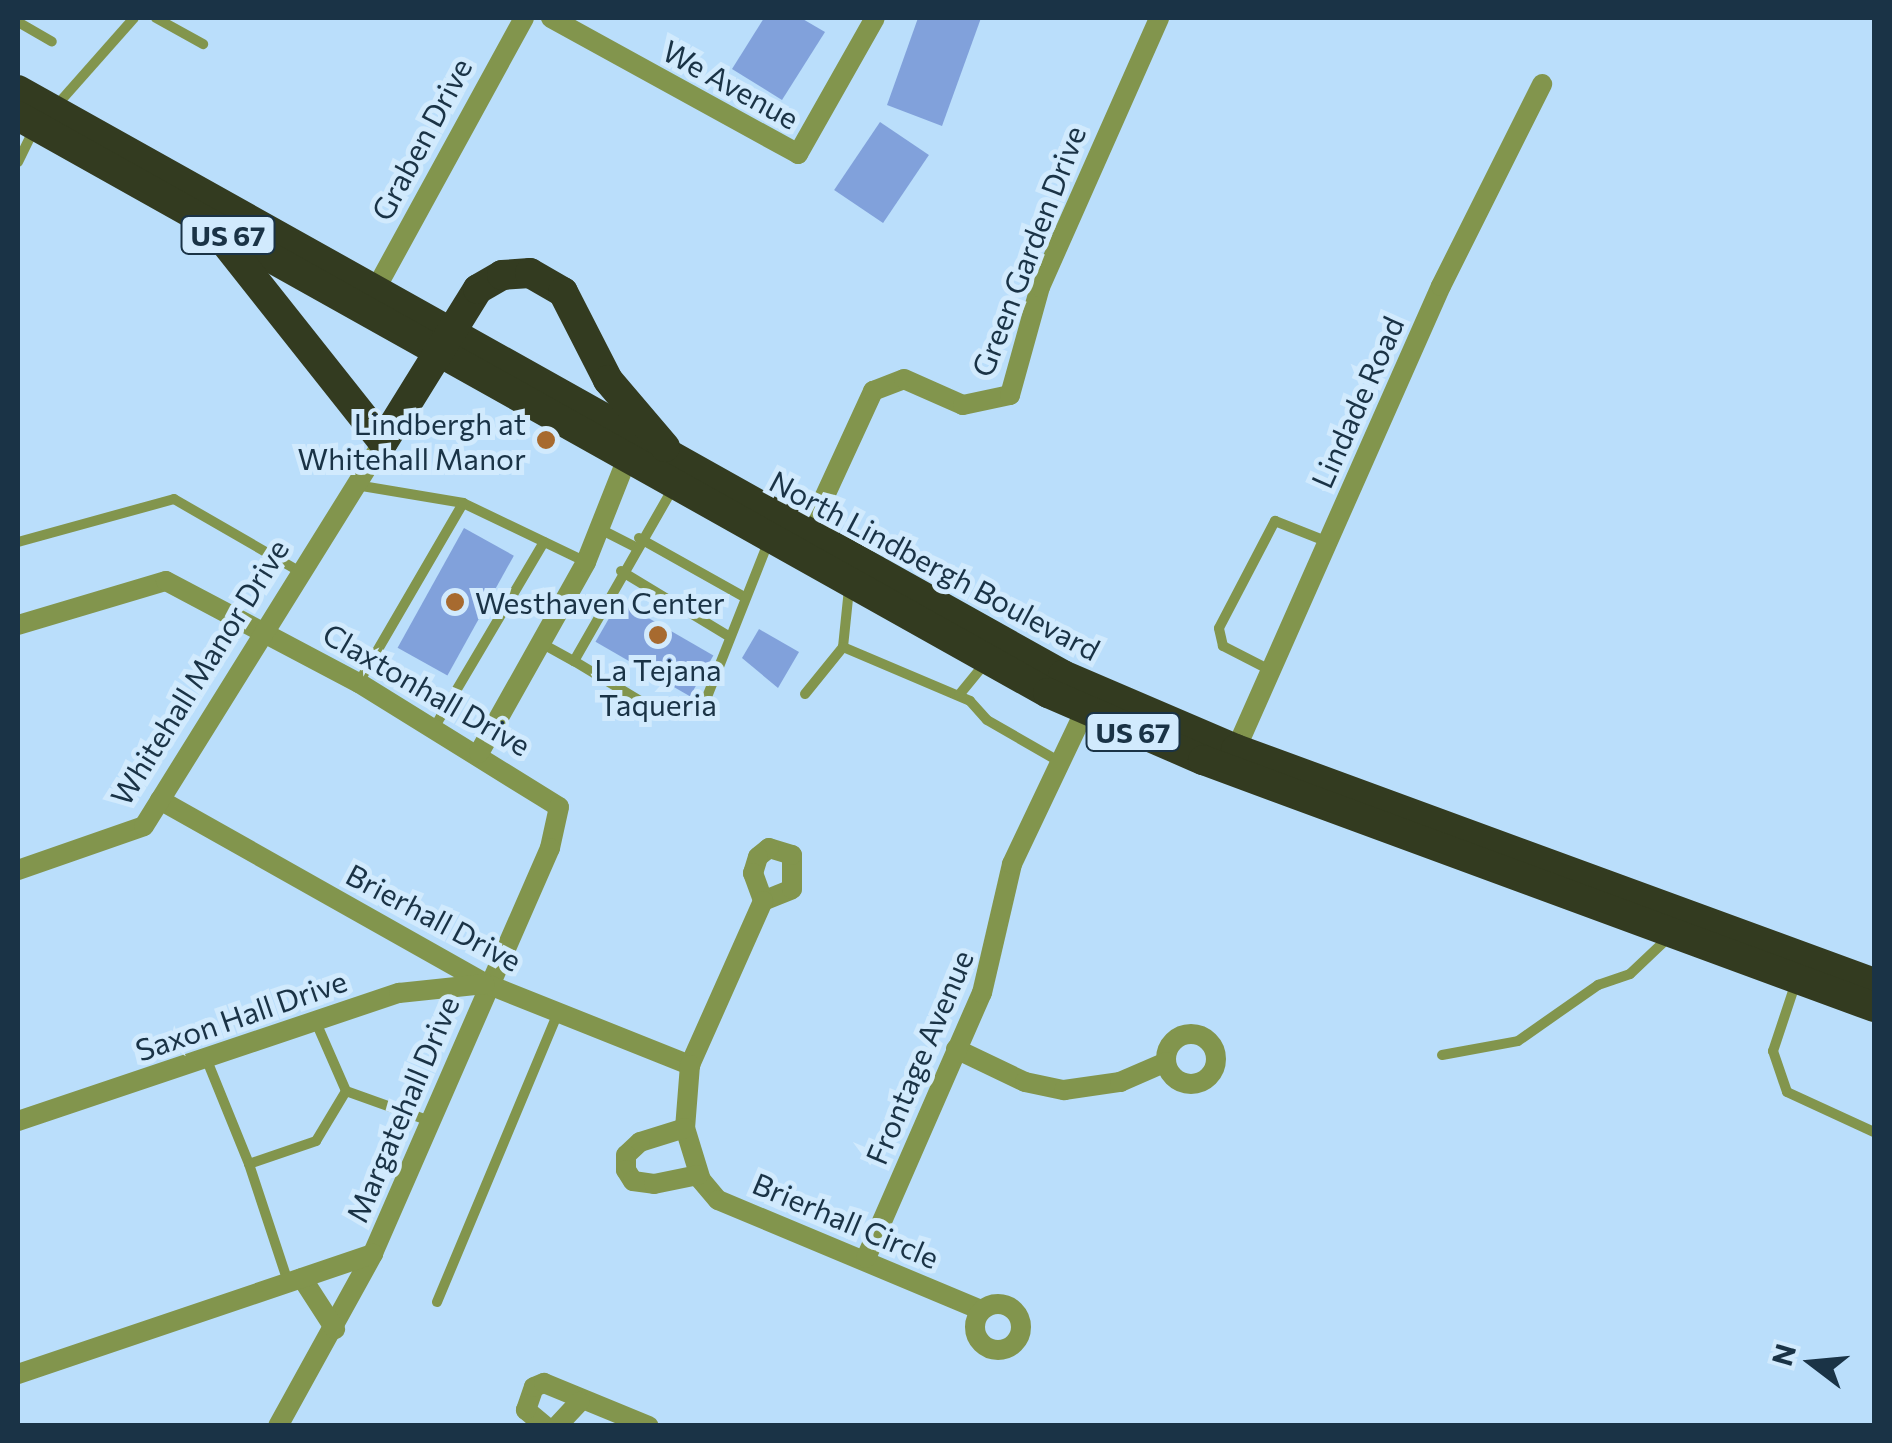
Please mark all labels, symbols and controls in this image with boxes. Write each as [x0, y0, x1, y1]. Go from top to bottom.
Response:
street label: We Avenue [657, 32, 805, 136]
street label: Graben Drive [363, 52, 479, 226]
street label: Green Garden Drive [964, 121, 1092, 381]
road number: US 67 [180, 212, 276, 258]
street label: Lindade Road [1303, 311, 1411, 493]
place label: Lindbergh at Whitehall Manor [298, 405, 526, 476]
marker: Lindbergh at Whitehall Manor [535, 429, 557, 451]
street label: North Lindbergh Boulevard [764, 463, 1106, 667]
street label: Whitehall Manor Drive [102, 532, 296, 812]
place label: Westhaven Center [475, 584, 725, 620]
marker: Westhaven Center [444, 591, 466, 613]
street label: Claxtonhall Drive [317, 615, 537, 763]
marker: La Tejana Taqueria [647, 624, 669, 646]
place label: La Tejana Taqueria [594, 651, 722, 722]
road number: US 67 [1086, 709, 1180, 755]
street label: Brierhall Drive [340, 856, 528, 978]
street label: Frontage Avenue [858, 945, 980, 1169]
street label: Saxon Hall Drive [131, 962, 351, 1068]
street label: Margatehall Drive [338, 991, 466, 1227]
street label: Brierhall Circle [747, 1165, 945, 1275]
north arrow [1762, 1313, 1862, 1413]
text: N [1764, 1340, 1802, 1370]

